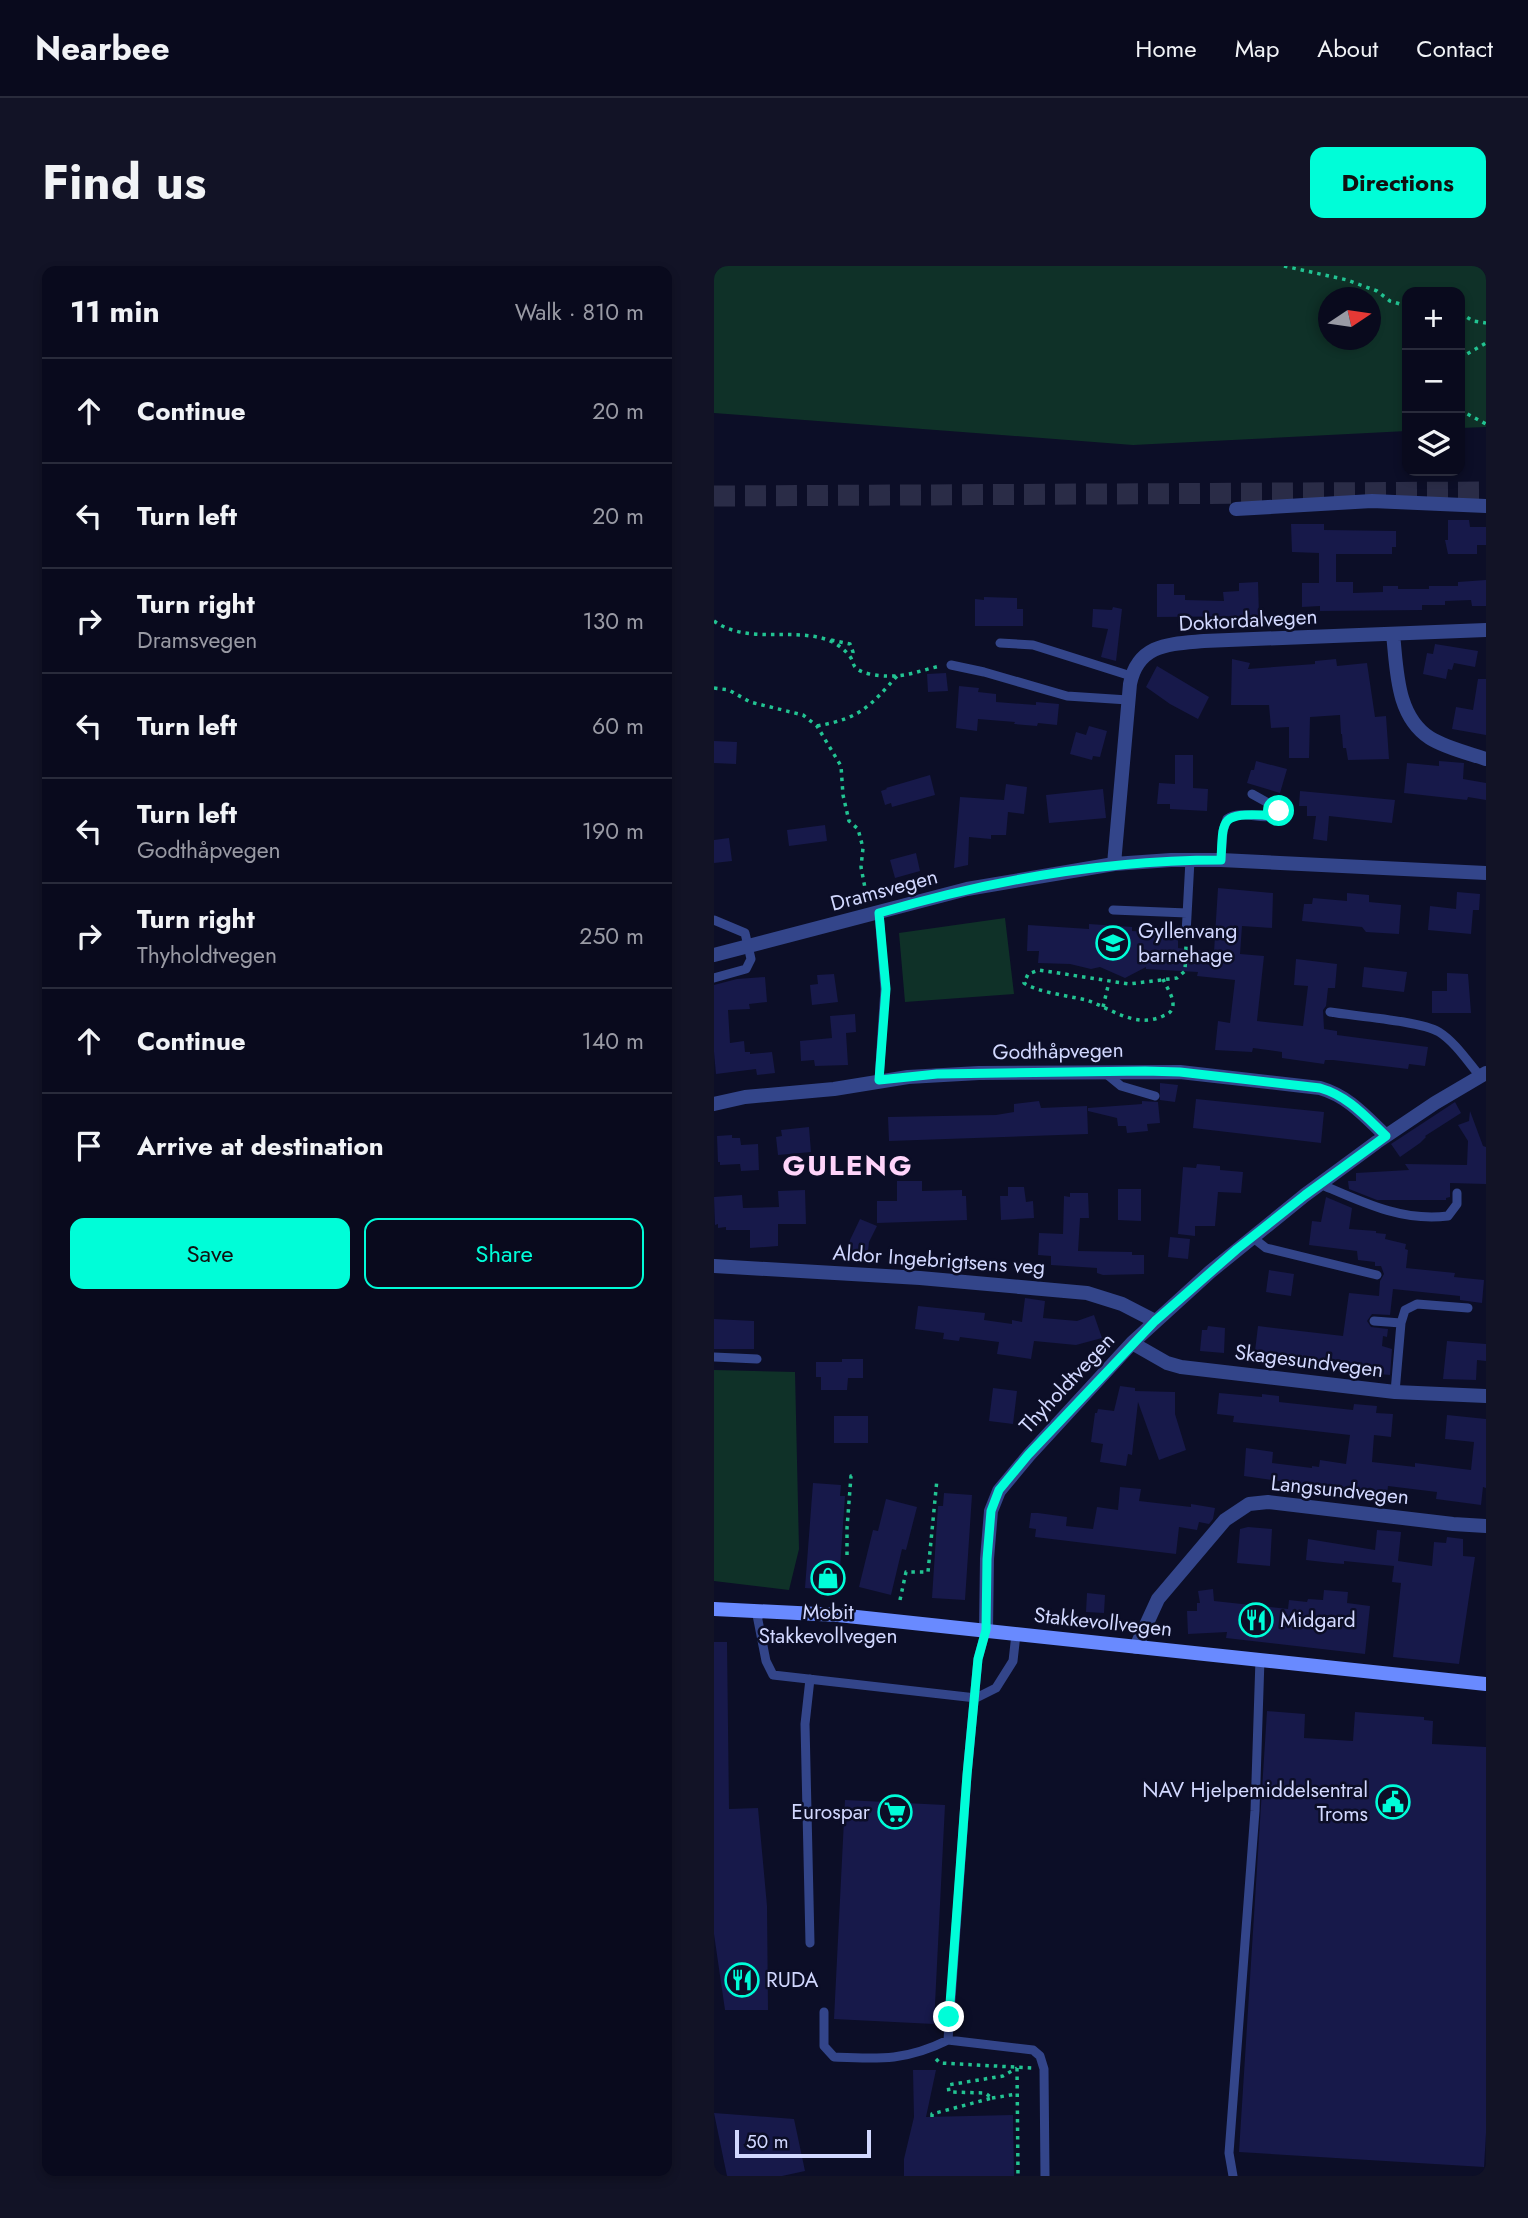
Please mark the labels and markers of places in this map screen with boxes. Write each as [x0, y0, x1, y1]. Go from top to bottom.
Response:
place label: Gyllenvang barnehage [1138, 916, 1238, 970]
school or university icon: Gyllenvang barnehage [1094, 924, 1132, 962]
shop icon: Mobit Stakkevollvegen [809, 1559, 847, 1597]
place label: Mobit Stakkevollvegen [759, 1597, 897, 1651]
restaurant icon: Midgard [1237, 1601, 1275, 1639]
place label: Midgard [1280, 1605, 1356, 1635]
place label: NAV Hjelpemiddelsentral Troms [1142, 1775, 1368, 1829]
public building icon: NAV Hjelpemiddelsentral Troms [1374, 1783, 1412, 1821]
supermarket icon: Eurospar [876, 1793, 914, 1831]
place label: Eurospar [791, 1797, 871, 1827]
restaurant icon: RUDA [723, 1961, 761, 1999]
place label: RUDA [766, 1965, 819, 1995]

